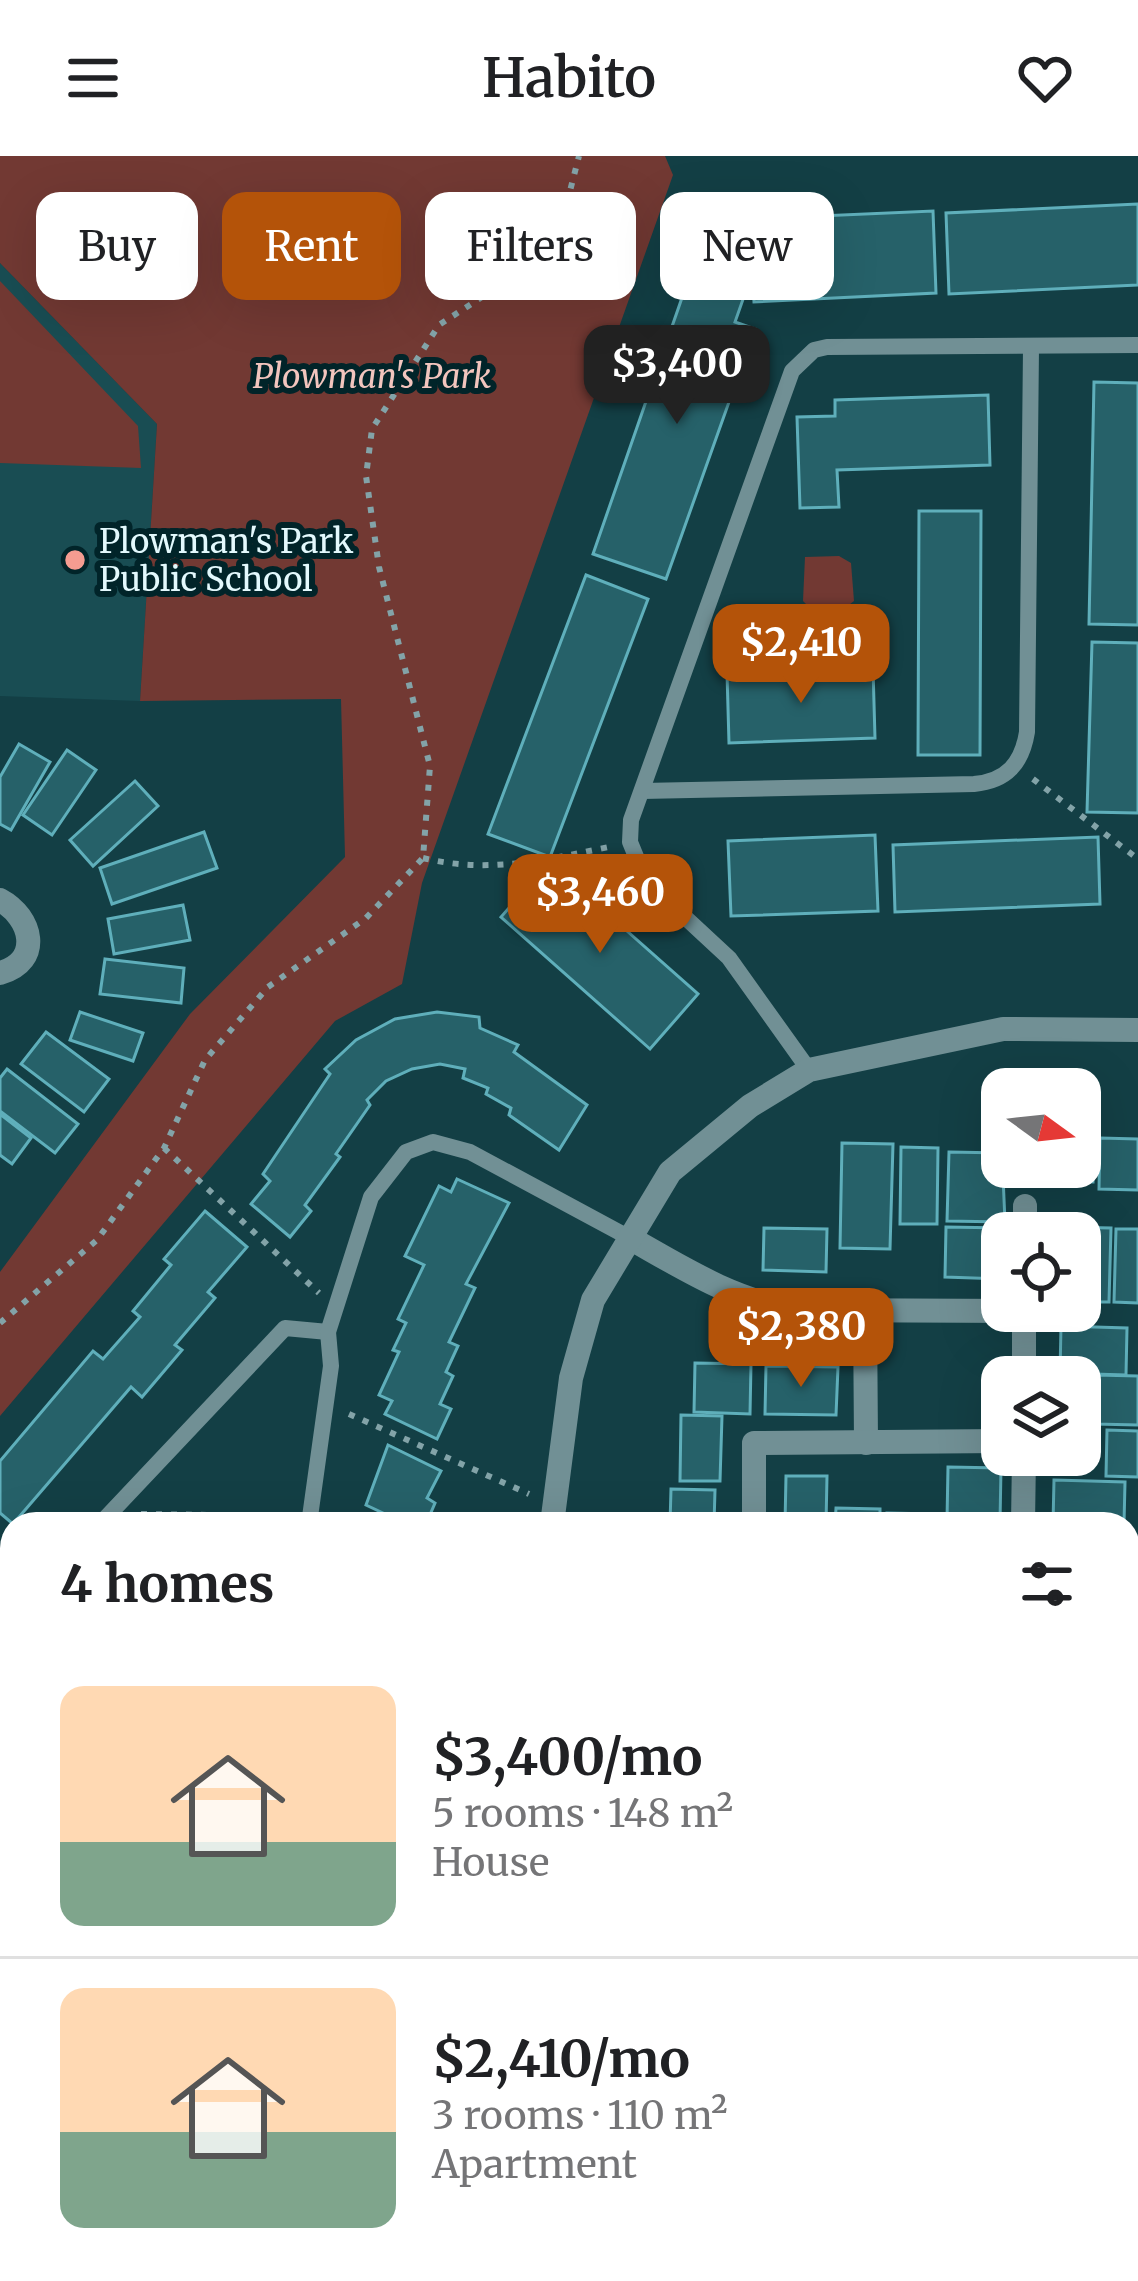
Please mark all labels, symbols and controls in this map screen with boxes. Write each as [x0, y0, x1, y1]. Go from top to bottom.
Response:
text: Habito [482, 44, 656, 112]
icon: menu [60, 45, 126, 111]
icon: heart [1012, 45, 1078, 111]
chip: Buy [36, 192, 198, 300]
chip: Rent [222, 192, 401, 300]
chip: Filters [425, 192, 636, 300]
chip: New [660, 192, 834, 300]
pin: $3,400 [579, 325, 775, 427]
text: $3,400 [611, 339, 743, 388]
park label: Plowman's Park [253, 356, 491, 397]
place label: Plowman's Park Public School [99, 521, 353, 600]
marker: Plowman's Park Public School [62, 547, 88, 573]
pin: $2,410 [703, 604, 899, 706]
text: $2,410 [740, 618, 862, 667]
pin: $3,460 [502, 854, 698, 956]
text: $3,460 [535, 868, 665, 917]
north arrow [981, 1068, 1101, 1188]
map controls [981, 1068, 1101, 1476]
button: locate [981, 1212, 1101, 1332]
pin: $2,380 [703, 1288, 899, 1390]
text: $2,380 [735, 1302, 867, 1351]
button: layers [981, 1356, 1101, 1476]
icon: filters [1014, 1551, 1080, 1617]
text: 4 homes [60, 1552, 274, 1616]
text: $3,400/mo [432, 1725, 702, 1789]
icon: home [156, 1734, 300, 1878]
text: 5 rooms · 148 m² [432, 1789, 733, 1838]
text: House [432, 1838, 549, 1887]
text: $2,410/mo [432, 2027, 690, 2091]
icon: home [156, 2036, 300, 2180]
text: 3 rooms · 110 m² [432, 2091, 728, 2140]
text: Apartment [432, 2140, 637, 2189]

